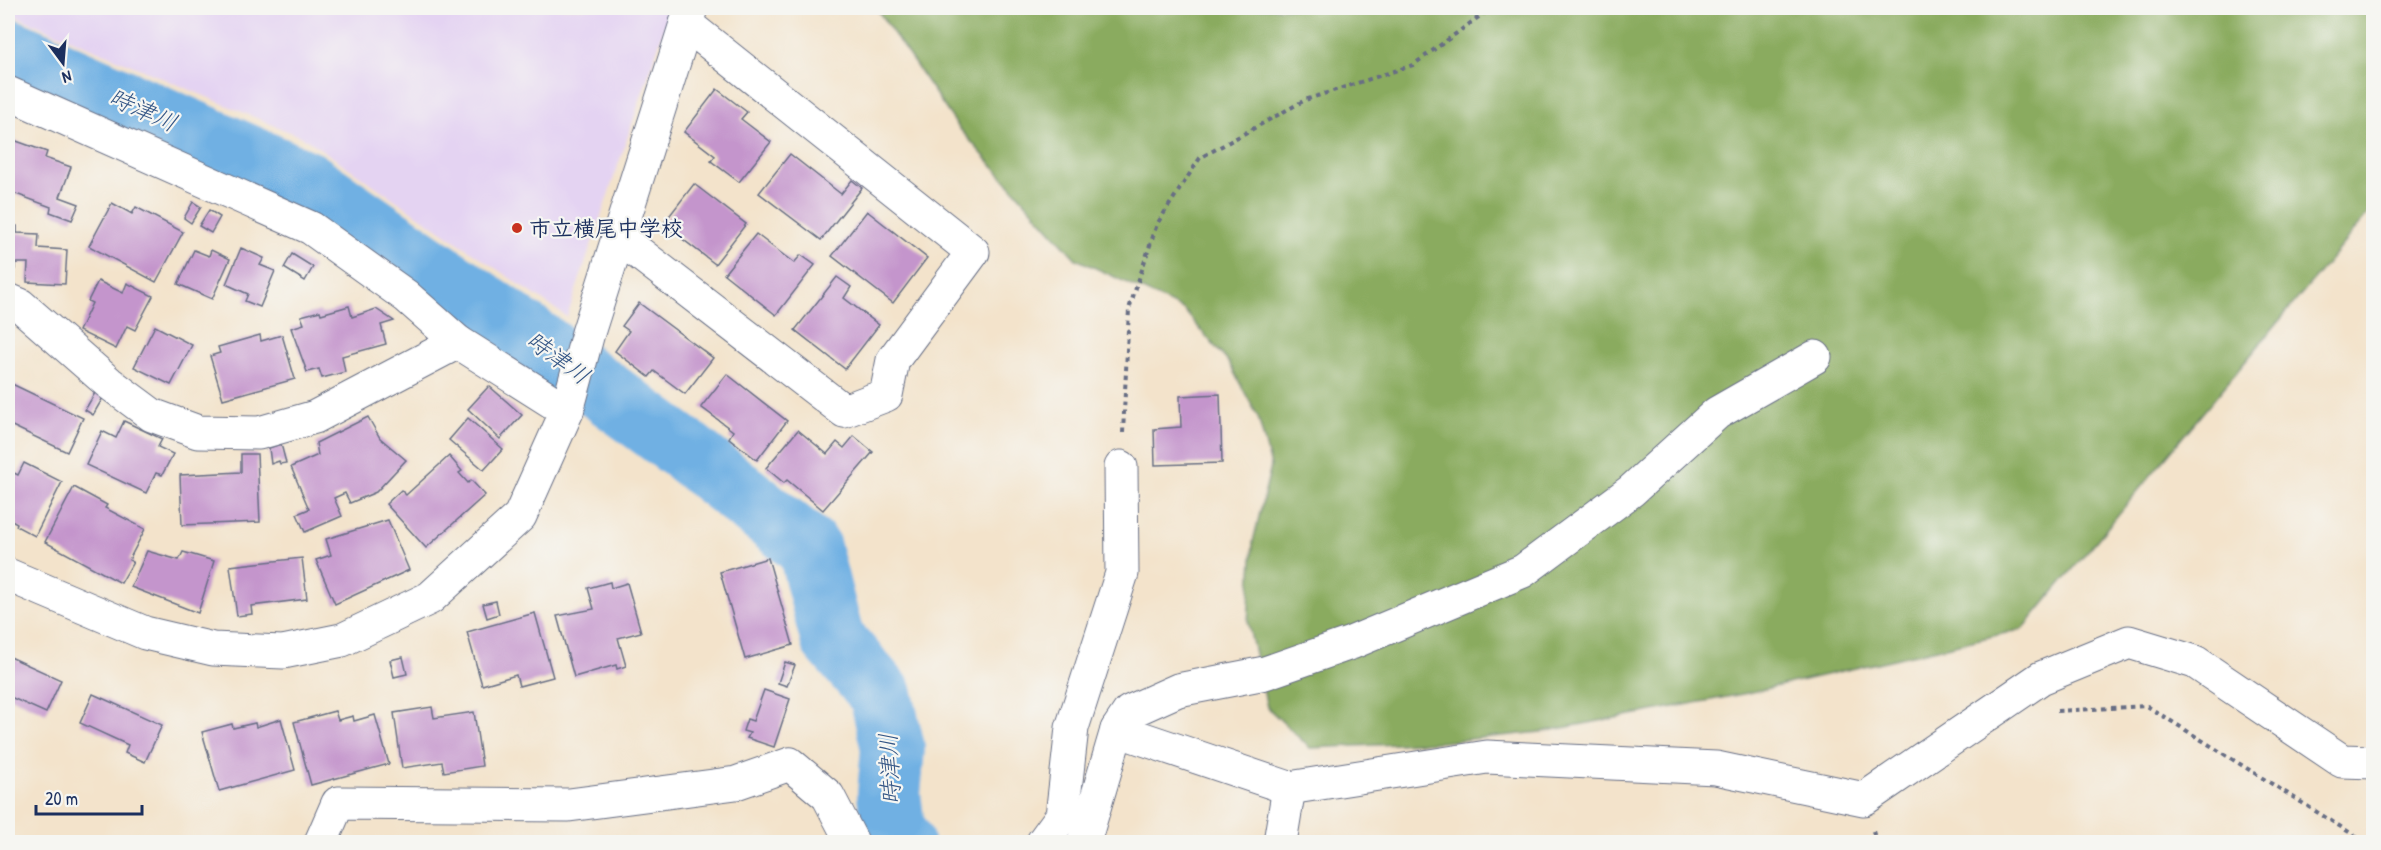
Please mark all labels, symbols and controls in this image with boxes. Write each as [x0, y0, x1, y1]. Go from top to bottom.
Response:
north arrow [33, 33, 93, 93]
text: N [60, 66, 74, 89]
water label: 時津川 [104, 80, 183, 138]
place label: 市立横尾中学校 [529, 213, 683, 243]
marker: 市立横尾中学校 [510, 221, 524, 235]
water label: 時津川 [520, 323, 597, 391]
water label: 時津川 [871, 732, 907, 806]
scale bar [36, 778, 142, 816]
text: 20 m [45, 786, 78, 811]

